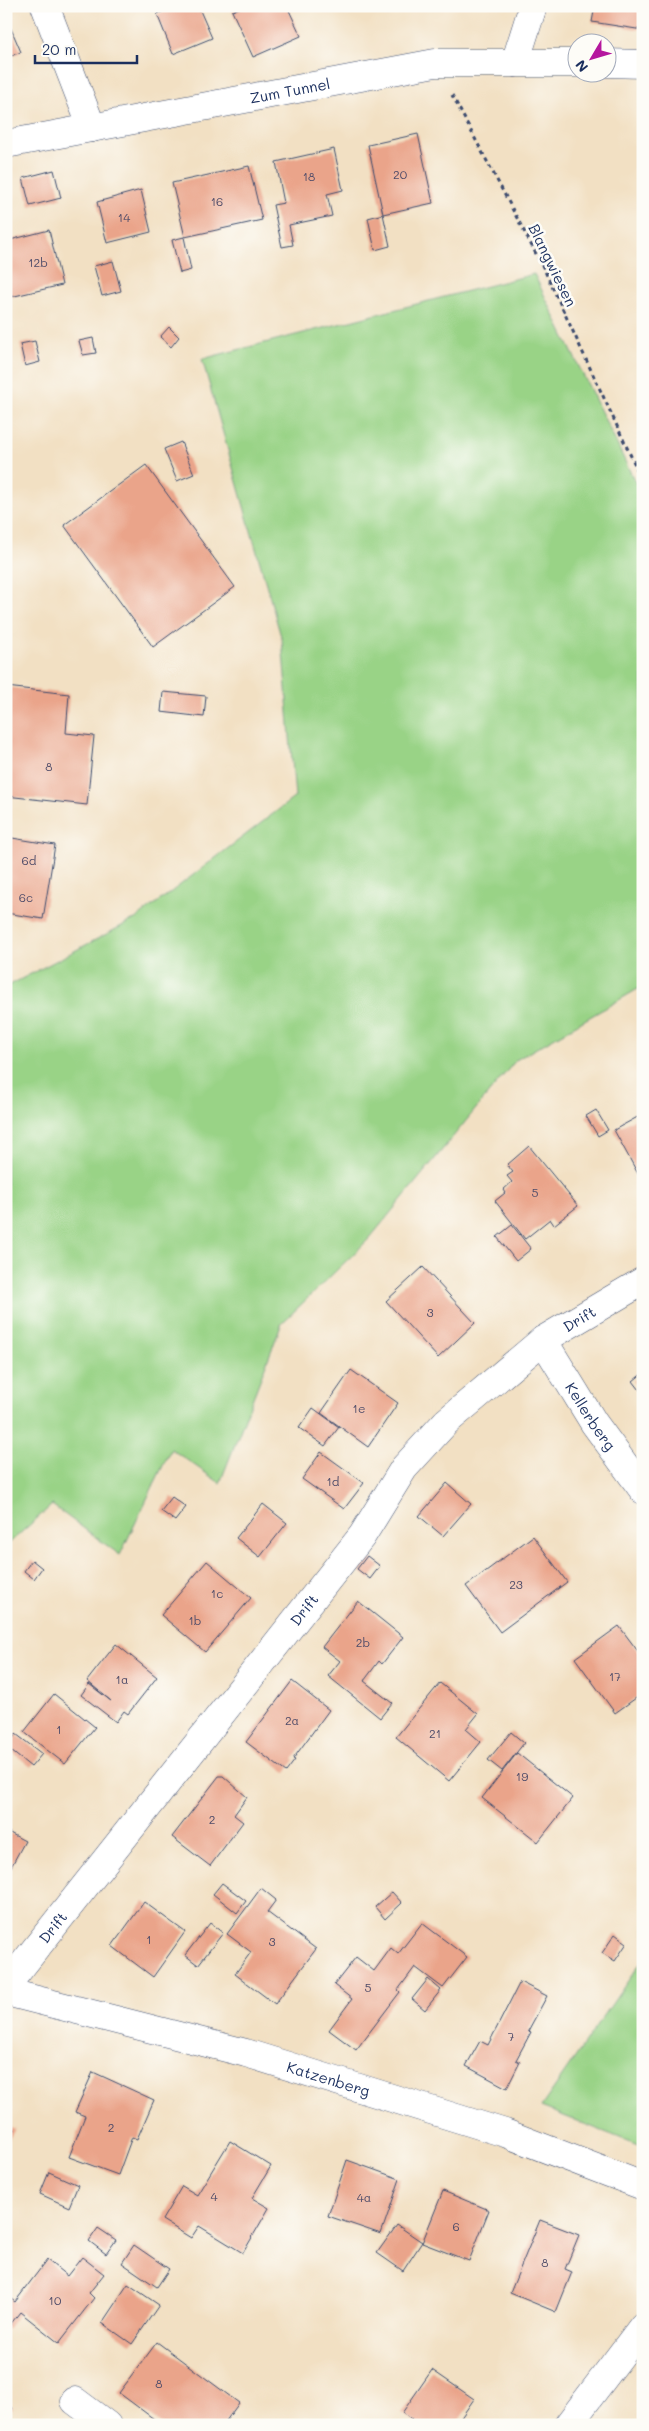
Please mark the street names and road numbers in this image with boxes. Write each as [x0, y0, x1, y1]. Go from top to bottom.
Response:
street label: Zum Tunnel [248, 73, 332, 108]
street label: Blangwiesen [524, 220, 582, 310]
street label: Drift [559, 1301, 599, 1336]
street label: Kellerberg [561, 1378, 621, 1455]
street label: Drift [285, 1590, 322, 1629]
street label: Drift [34, 1907, 71, 1947]
street label: Katzenberg [284, 2056, 373, 2101]

